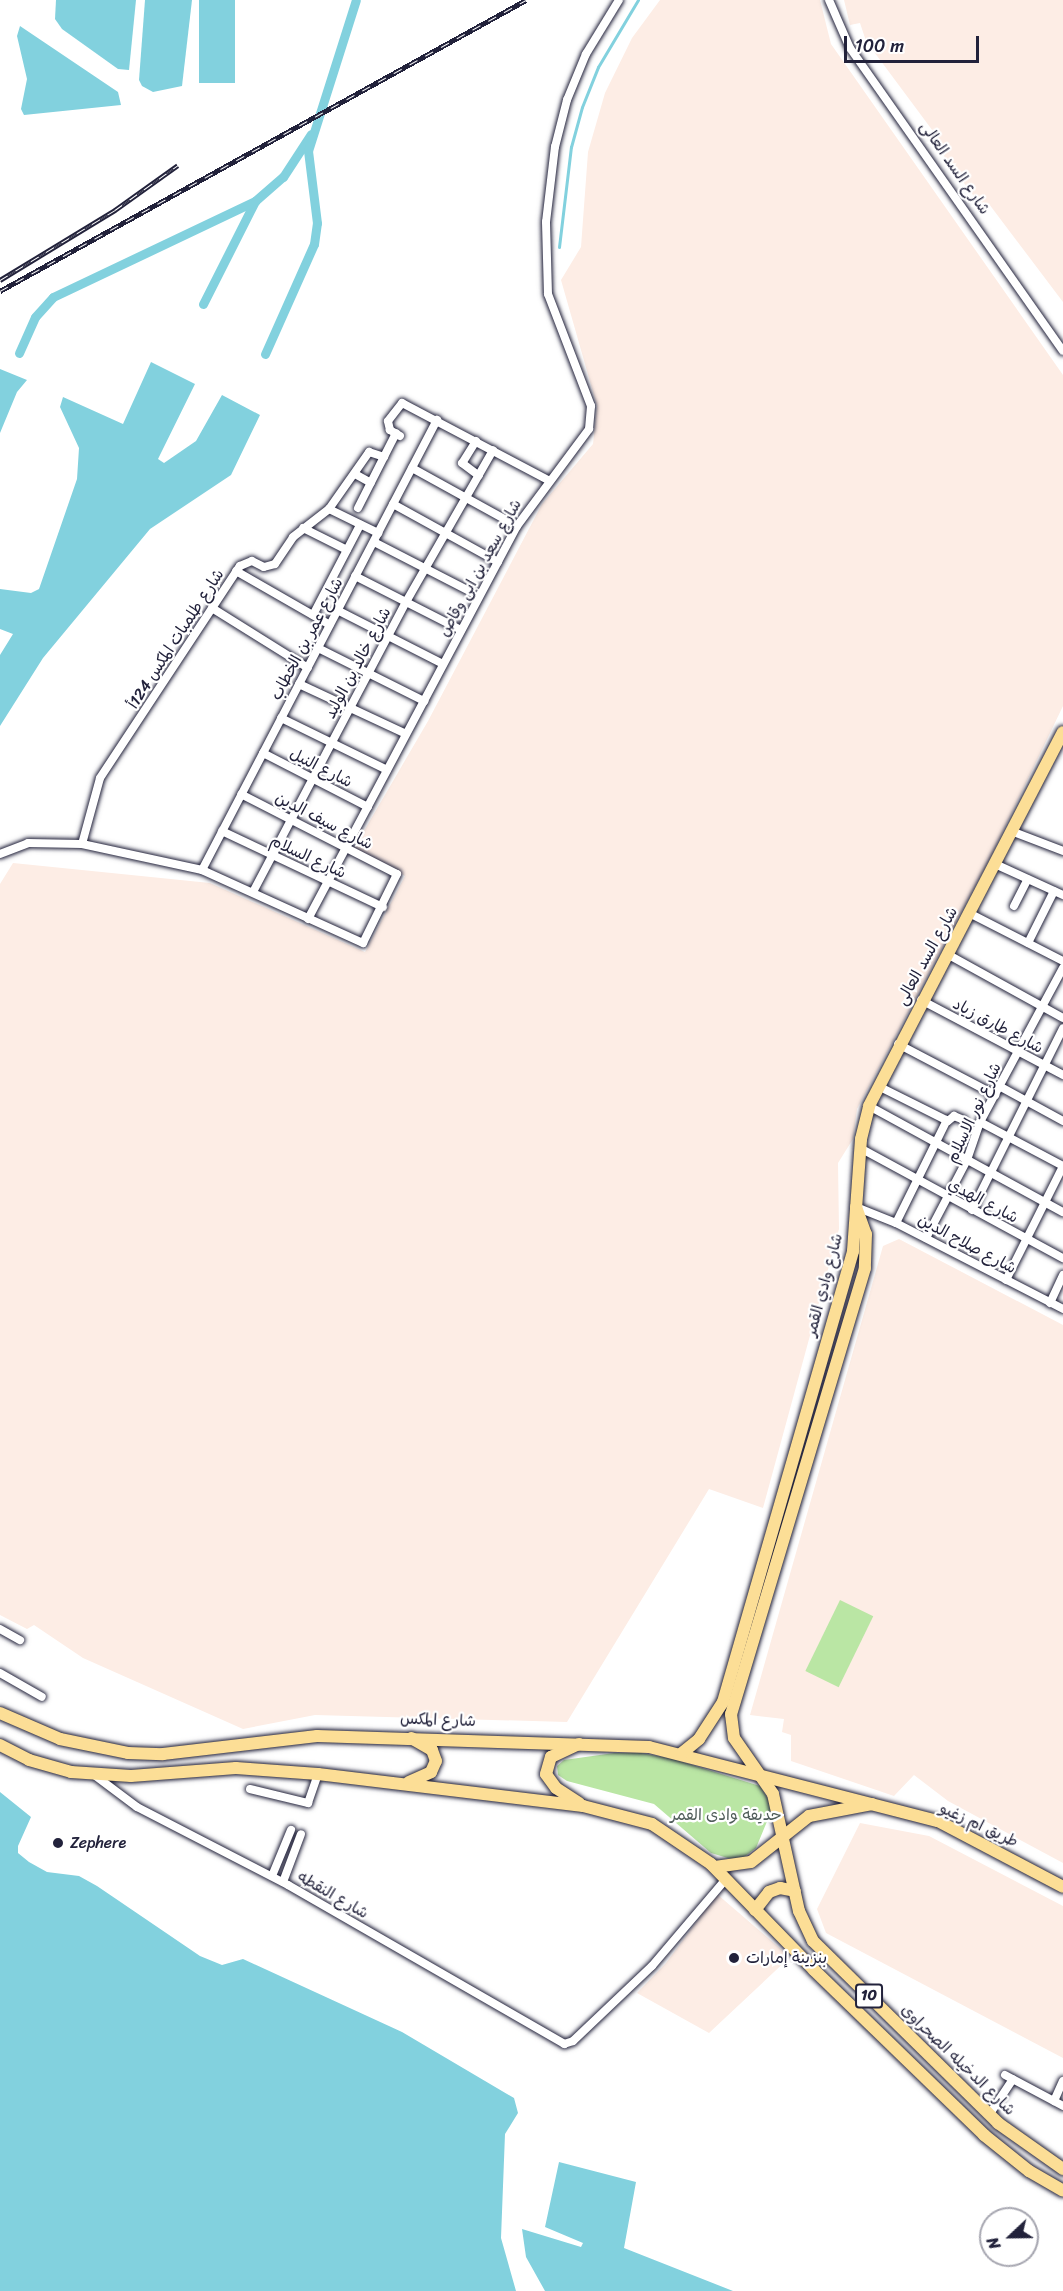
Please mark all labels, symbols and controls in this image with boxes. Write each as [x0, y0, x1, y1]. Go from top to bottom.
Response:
scale bar [847, 24, 982, 62]
text: 100 m [855, 30, 904, 62]
street label: شارع السد العالى [916, 118, 994, 218]
street label: شارع سعد بن ابى وقاص [434, 496, 526, 640]
street label: شارع طلمبات المكس 124أ [124, 566, 228, 712]
street label: شارع عمر بن الخطاب [267, 575, 347, 703]
street label: شارع خالد بن الوليد [321, 604, 395, 722]
street label: شارع النيل [286, 744, 356, 792]
street label: شارع سيف الدين [272, 788, 376, 854]
street label: شارع السلام [267, 831, 349, 883]
street label: شارع السد العالى [892, 903, 962, 1009]
street label: شارع طارق زياد [950, 994, 1046, 1058]
street label: شارع نور الاسلام [942, 1060, 1006, 1166]
street label: شارع الهدي [945, 1175, 1021, 1227]
street label: شارع صلاح الدين [915, 1210, 1019, 1278]
street label: شارع وادي القمر [801, 1231, 847, 1339]
street label: شارع المكس [400, 1709, 476, 1731]
street label: طريق ام زغيو [937, 1798, 1021, 1852]
park label: حديقة وادى القمر [670, 1805, 782, 1825]
place label: Zephere [70, 1833, 126, 1853]
marker: Zephere [51, 1836, 65, 1850]
street label: شارع النقطه [294, 1867, 372, 1923]
place label: بنزينة إمارات [746, 1948, 827, 1968]
marker: بنزينة إمارات [727, 1951, 741, 1965]
road number: 10 [854, 1984, 884, 2008]
street label: شارع الدخيله الصحراوى [897, 2000, 1019, 2120]
north arrow [979, 2207, 1039, 2267]
text: N [978, 2233, 1009, 2254]

